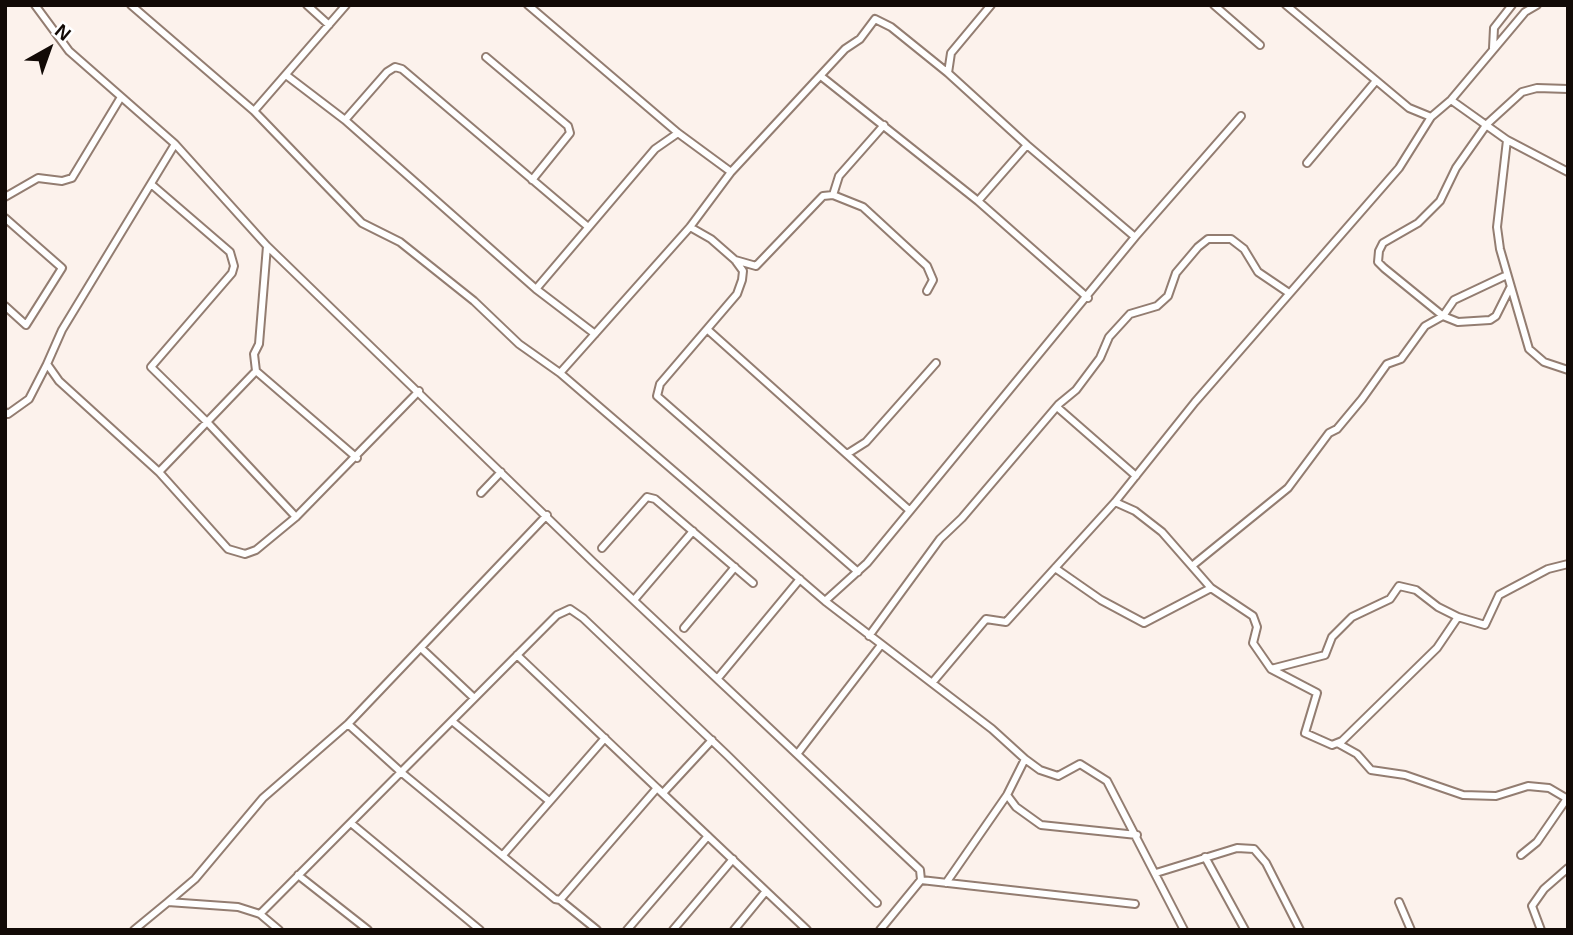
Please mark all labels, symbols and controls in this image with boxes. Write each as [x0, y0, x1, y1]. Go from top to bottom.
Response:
north arrow [14, 14, 84, 84]
text: N [51, 20, 75, 45]

